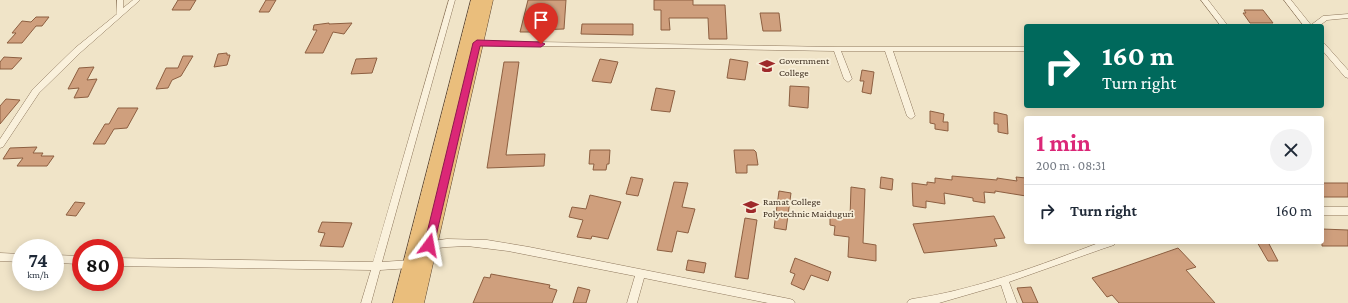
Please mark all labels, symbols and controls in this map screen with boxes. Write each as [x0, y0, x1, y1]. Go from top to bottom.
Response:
pin [524, 3, 558, 44]
icon: arrive [530, 9, 552, 31]
icon: right [1036, 40, 1088, 92]
text: 160 m [1102, 40, 1174, 71]
place label: Government College [779, 55, 830, 78]
school or university icon: Government College [758, 57, 776, 75]
text: Turn right [1102, 73, 1176, 93]
text: 1 min [1036, 129, 1091, 156]
button: close [1270, 129, 1312, 171]
text: 200 m · 08:31 [1036, 158, 1106, 173]
place label: Ramat College Polytechnic Maiduguri [763, 196, 854, 219]
school or university icon: Ramat College Polytechnic Maiduguri [742, 198, 760, 216]
icon: right [1036, 200, 1058, 222]
text: Turn right [1070, 203, 1137, 219]
text: 160 m [1276, 203, 1312, 219]
position arrow [408, 224, 450, 266]
speed limit sign: 80 [72, 239, 124, 291]
text: 74 [28, 249, 48, 271]
text: km/h [27, 269, 49, 280]

